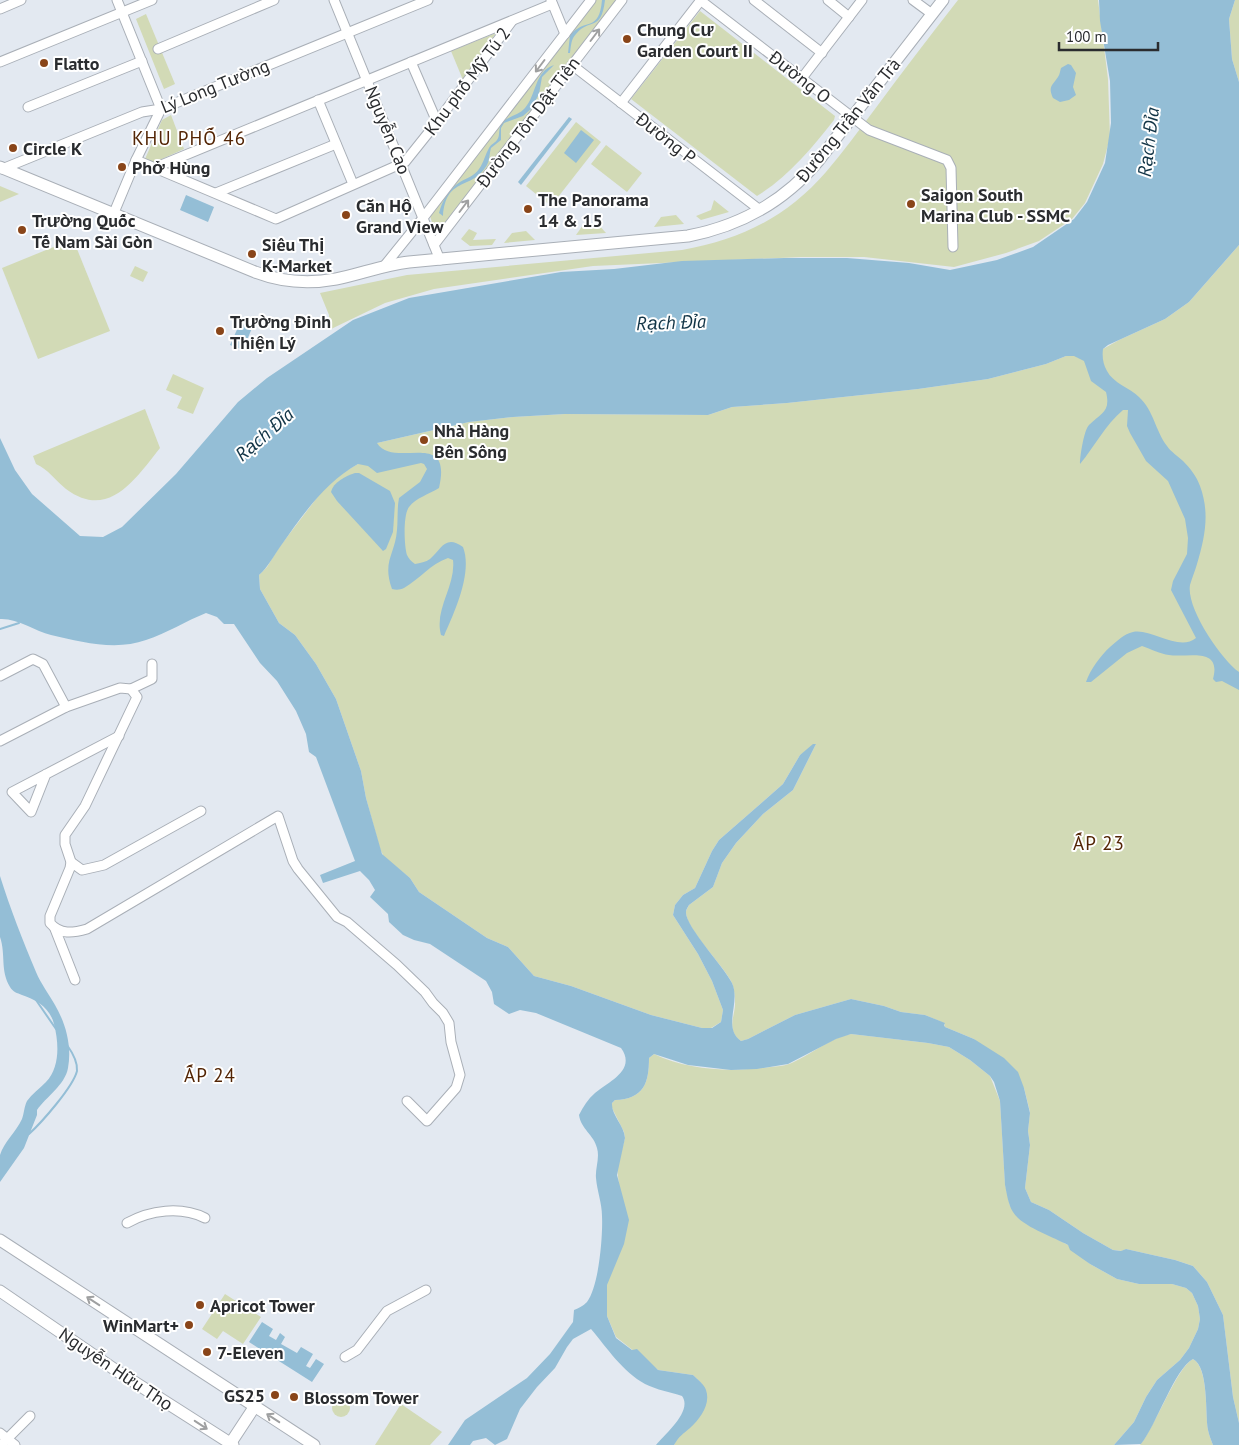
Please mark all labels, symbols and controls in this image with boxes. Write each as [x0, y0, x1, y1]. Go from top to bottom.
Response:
place label: Chung Cư Garden Court II [637, 18, 753, 62]
scale bar [1059, 20, 1158, 52]
street label: Khu phố Mỹ Tú 2 [419, 22, 515, 140]
text: 100 m [1066, 27, 1107, 46]
one-way arrow [589, 29, 600, 42]
marker: Chung Cư Garden Court II [621, 33, 633, 45]
street label: Đường O [764, 45, 836, 108]
place label: Flatto [54, 52, 100, 75]
street label: Đường Tôn Dật Tiên [471, 52, 585, 193]
street label: Đường Trần Văn Trà [790, 53, 905, 188]
street label: Lý Long Tường [157, 54, 273, 118]
marker: Flatto [38, 57, 50, 69]
one-way arrow [534, 60, 545, 73]
street label: Nguyễn Cao [360, 83, 416, 177]
water label: Rạch Đỉa [1132, 105, 1164, 178]
street label: Đường P [631, 107, 701, 169]
district label: KHU PHỐ 46 [132, 126, 246, 150]
place label: Circle K [23, 137, 82, 160]
marker: Circle K [7, 142, 19, 154]
place label: Phở Hùng [132, 156, 210, 179]
marker: Phở Hùng [116, 161, 128, 173]
place label: Saigon South Marina Club - SSMC [921, 183, 1070, 227]
place label: The Panorama 14 & 15 [538, 188, 649, 232]
place label: Căn Hộ Grand View [356, 194, 444, 238]
marker: Saigon South Marina Club - SSMC [905, 198, 917, 210]
one-way arrow [458, 200, 469, 213]
marker: The Panorama 14 & 15 [522, 203, 534, 215]
place label: Trường Quốc Tế Nam Sài Gòn [32, 209, 153, 253]
marker: Căn Hộ Grand View [340, 209, 352, 221]
marker: Trường Quốc Tế Nam Sài Gòn [16, 224, 28, 236]
place label: Siêu Thị K-Market [262, 233, 333, 277]
marker: Siêu Thị K-Market [246, 248, 258, 260]
water label: Rạch Đỉa [636, 309, 707, 335]
place label: Trường Đinh Thiện Lý [230, 310, 331, 354]
marker: Trường Đinh Thiện Lý [214, 325, 226, 337]
water label: Rạch Đỉa [230, 402, 299, 466]
place label: Nhà Hàng Bên Sông [434, 419, 509, 463]
marker: Nhà Hàng Bên Sông [418, 434, 430, 446]
district label: ẤP 23 [1073, 831, 1125, 855]
district label: ẤP 24 [184, 1063, 236, 1087]
place label: Apricot Tower [210, 1294, 315, 1317]
one-way arrow [87, 1295, 101, 1305]
marker: Apricot Tower [194, 1299, 206, 1311]
place label: WinMart+ [103, 1314, 179, 1337]
marker: WinMart+ [183, 1319, 195, 1331]
street label: Nguyễn Hữu Thọ [55, 1322, 177, 1416]
place label: 7-Eleven [217, 1341, 284, 1364]
marker: 7-Eleven [201, 1346, 213, 1358]
place label: GS25 [224, 1384, 265, 1407]
place label: Blossom Tower [304, 1386, 419, 1409]
marker: GS25 [269, 1389, 281, 1401]
marker: Blossom Tower [288, 1391, 300, 1403]
one-way arrow [267, 1413, 281, 1423]
one-way arrow [193, 1420, 207, 1430]

